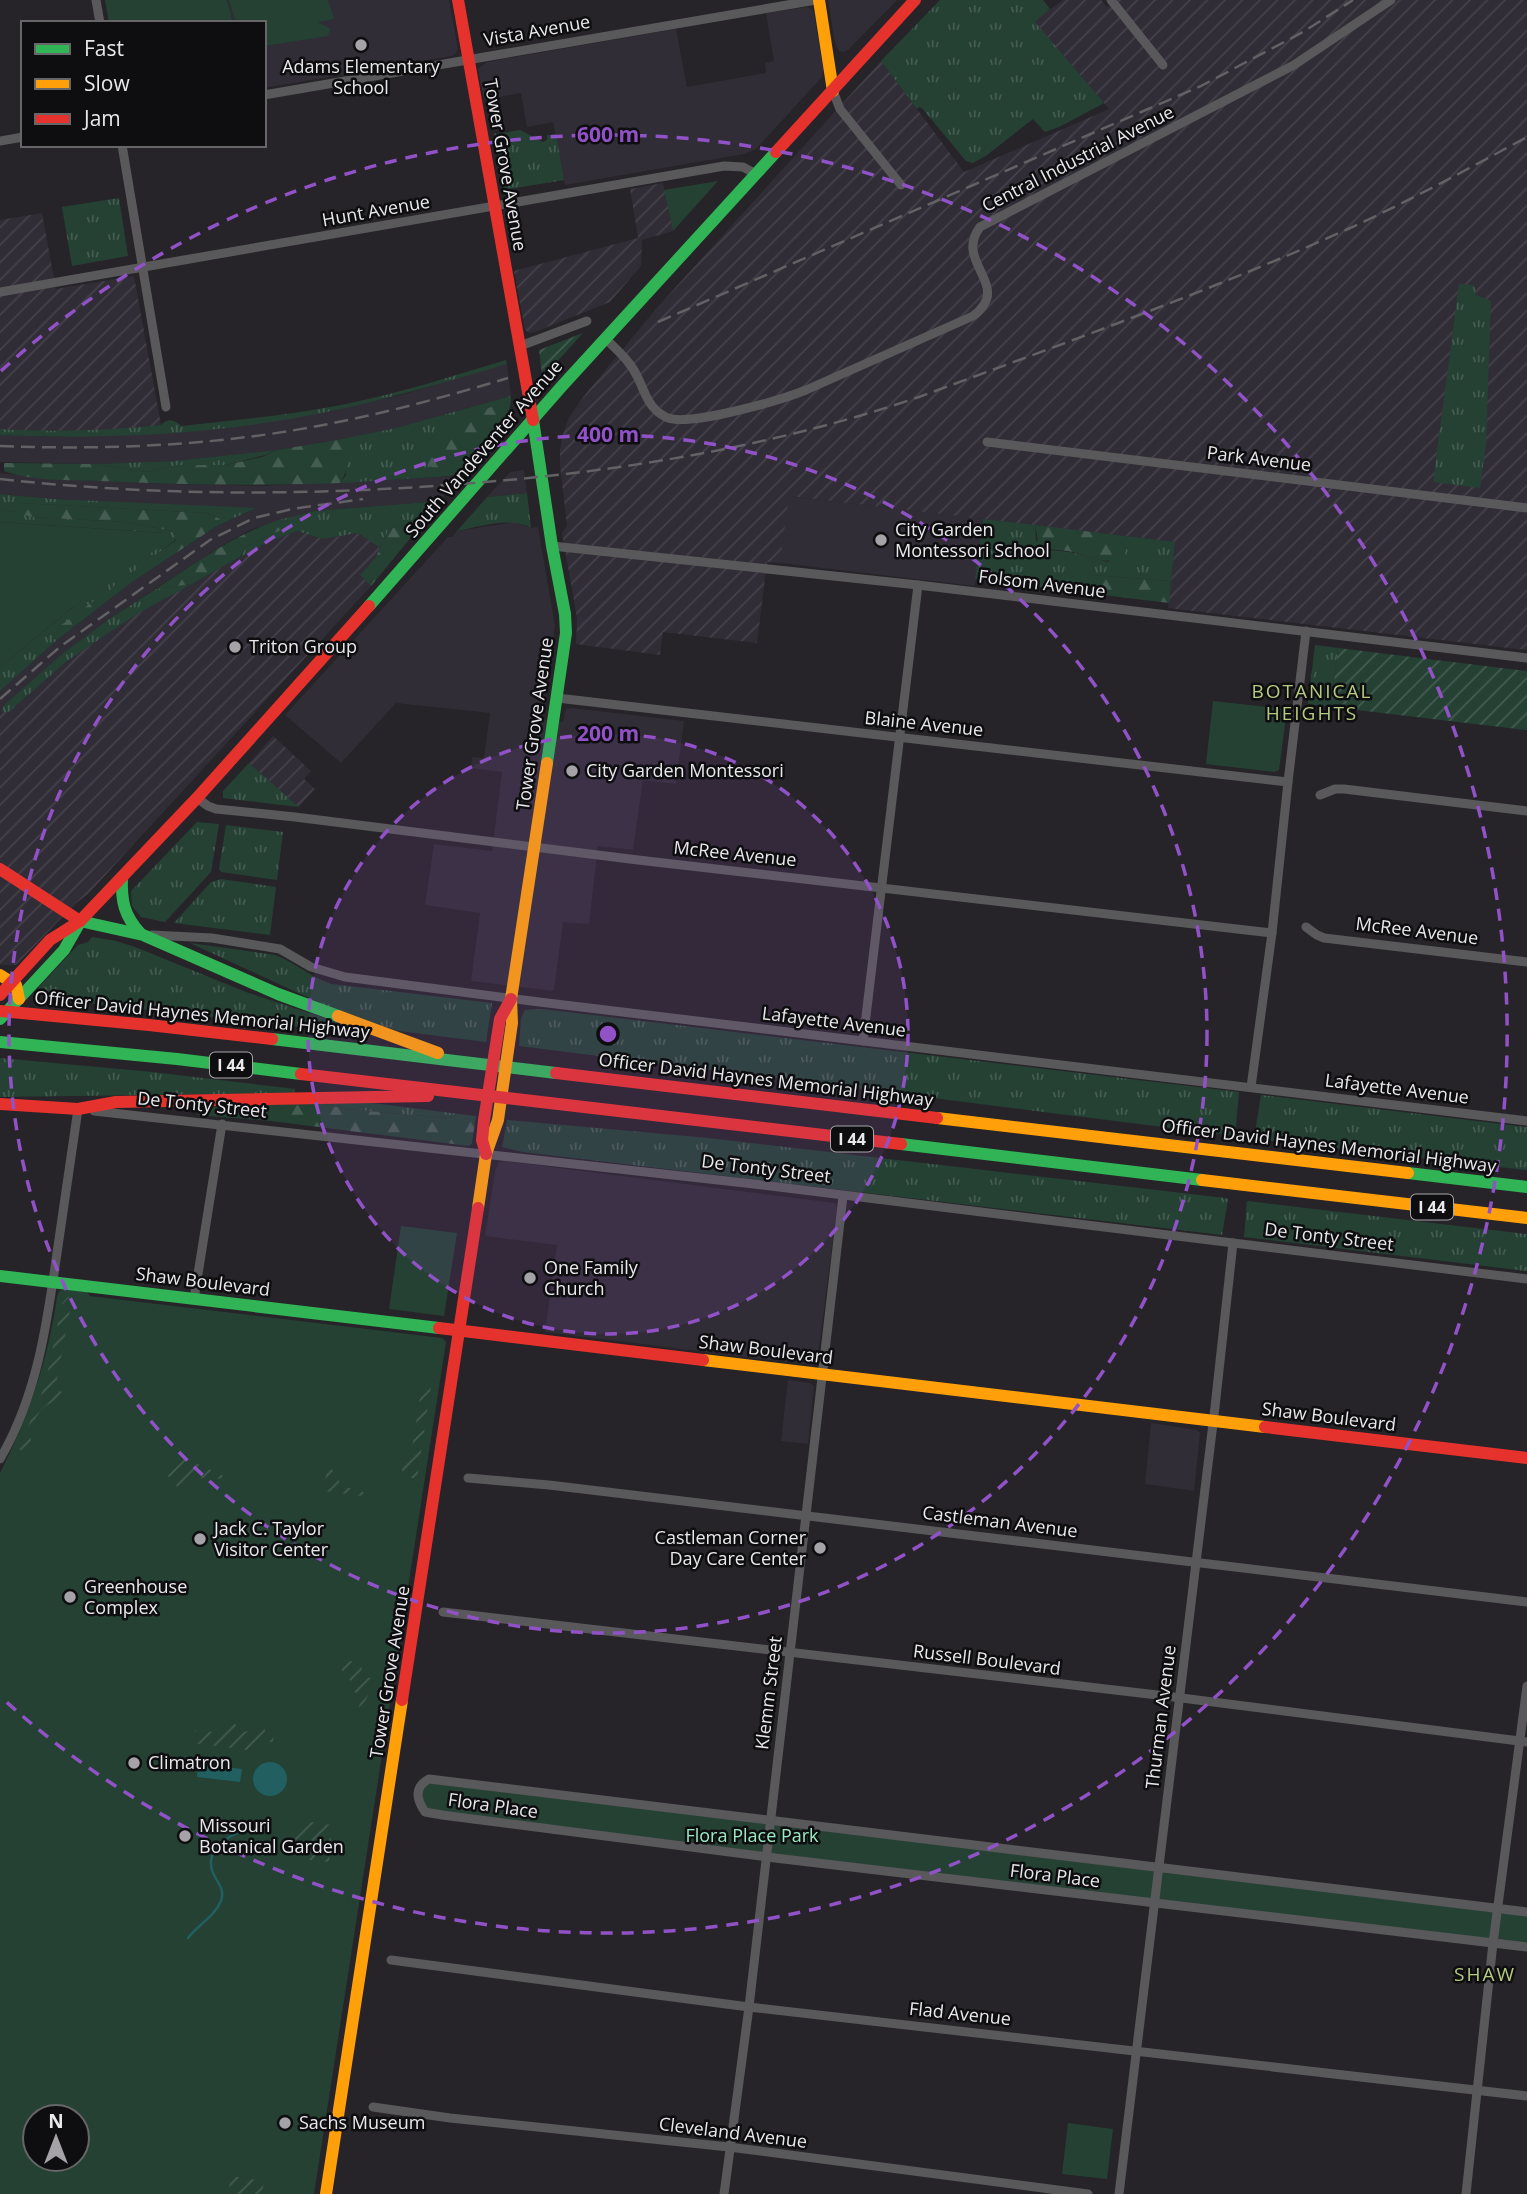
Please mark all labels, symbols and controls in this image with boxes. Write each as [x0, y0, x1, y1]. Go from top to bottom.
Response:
street label: Vista Avenue [482, 9, 592, 51]
legend [21, 21, 266, 147]
text: Fast [84, 34, 124, 62]
marker: Adams Elementary School [353, 37, 369, 53]
place label: Adams Elementary School [282, 54, 441, 99]
text: Slow [84, 69, 130, 97]
street label: Tower Grove Avenue [479, 77, 533, 253]
street label: Central Industrial Avenue [977, 99, 1178, 217]
text: Jam [82, 104, 121, 132]
text: 600 m [577, 120, 639, 148]
street label: Hunt Avenue [320, 189, 432, 231]
street label: South Vandeventer Avenue [399, 354, 567, 542]
text: 400 m [577, 420, 639, 448]
street label: Park Avenue [1206, 440, 1313, 476]
place label: City Garden Montessori School [895, 517, 1050, 562]
marker: City Garden Montessori School [873, 532, 889, 548]
street label: Folsom Avenue [977, 563, 1107, 603]
place label: Triton Group [249, 634, 357, 658]
street label: Tower Grove Avenue [510, 636, 558, 812]
marker: Triton Group [227, 639, 243, 655]
district label: BOTANICAL HEIGHTS [1251, 678, 1373, 726]
street label: Blaine Avenue [864, 705, 985, 741]
text: 200 m [577, 719, 639, 747]
place label: City Garden Montessori [586, 758, 784, 782]
marker: City Garden Montessori [564, 763, 580, 779]
street label: McRee Avenue [672, 835, 798, 871]
street label: McRee Avenue [1354, 911, 1480, 949]
street label: Officer David Haynes Memorial Highway [33, 984, 372, 1044]
street label: Lafayette Avenue [761, 1000, 907, 1042]
centre of rings [596, 1022, 620, 1046]
street label: Officer David Haynes Memorial Highway [597, 1047, 936, 1112]
road number: I 44 [210, 1052, 252, 1078]
street label: Lafayette Avenue [1324, 1067, 1470, 1109]
street label: De Tonty Street [136, 1085, 268, 1123]
street label: Officer David Haynes Memorial Highway [1160, 1113, 1499, 1178]
road number: I 44 [831, 1126, 873, 1152]
street label: De Tonty Street [700, 1148, 832, 1188]
road number: I 44 [1411, 1194, 1453, 1219]
street label: De Tonty Street [1263, 1216, 1395, 1256]
place label: One Family Church [544, 1255, 639, 1300]
street label: Shaw Boulevard [135, 1261, 272, 1301]
marker: One Family Church [522, 1270, 538, 1286]
street label: Shaw Boulevard [698, 1329, 835, 1369]
street label: Shaw Boulevard [1261, 1396, 1398, 1436]
street label: Castleman Avenue [921, 1500, 1079, 1542]
place label: Jack C. Taylor Visitor Center [212, 1516, 329, 1561]
place label: Castleman Corner Day Care Center [655, 1525, 807, 1570]
marker: Jack C. Taylor Visitor Center [192, 1531, 208, 1547]
marker: Castleman Corner Day Care Center [812, 1540, 828, 1556]
place label: Greenhouse Complex [84, 1574, 187, 1619]
street label: Tower Grove Avenue [364, 1584, 415, 1760]
marker: Greenhouse Complex [62, 1589, 78, 1605]
street label: Klemm Street [749, 1635, 787, 1751]
street label: Russell Boulevard [912, 1638, 1062, 1680]
street label: Thurman Avenue [1139, 1644, 1181, 1790]
place label: Climatron [148, 1750, 231, 1774]
marker: Climatron [126, 1755, 142, 1771]
street label: Flora Place [447, 1787, 540, 1823]
place label: Missouri Botanical Garden [199, 1813, 344, 1858]
park label: Flora Place Park [685, 1823, 819, 1847]
marker: Missouri Botanical Garden [177, 1828, 193, 1844]
street label: Flora Place [1009, 1858, 1102, 1892]
district label: SHAW [1454, 1961, 1516, 1987]
street label: Flad Avenue [908, 1996, 1012, 2030]
north arrow [21, 2103, 91, 2173]
text: N [48, 2108, 64, 2134]
place label: Sachs Museum [299, 2110, 425, 2134]
street label: Cleveland Avenue [658, 2111, 809, 2153]
marker: Sachs Museum [277, 2115, 293, 2131]

